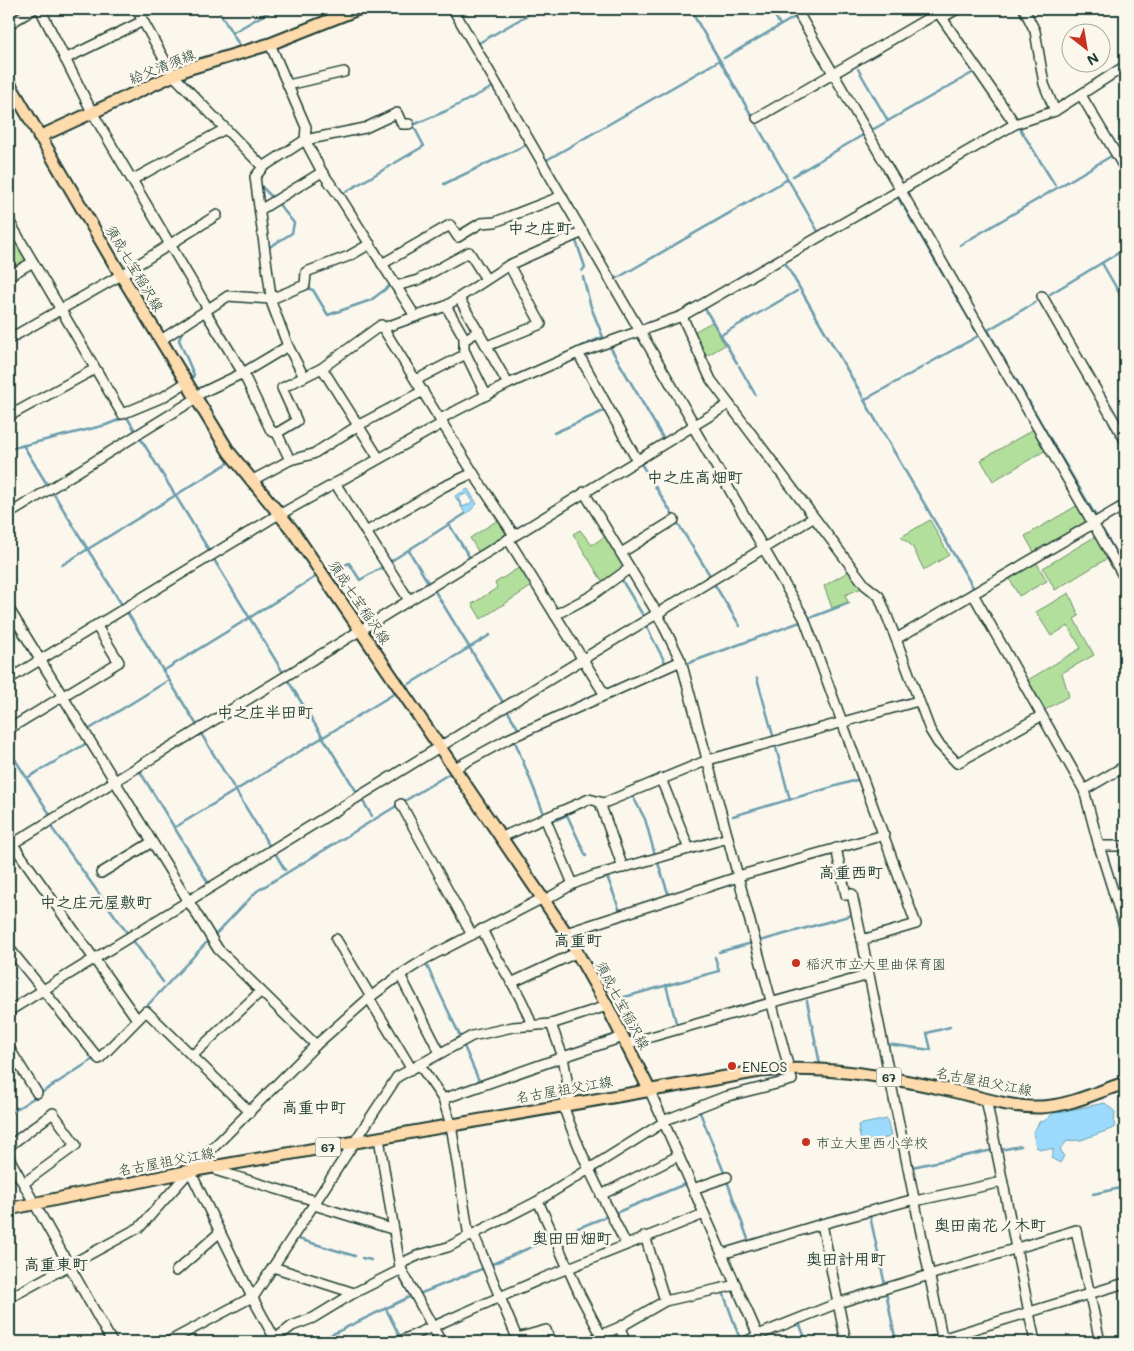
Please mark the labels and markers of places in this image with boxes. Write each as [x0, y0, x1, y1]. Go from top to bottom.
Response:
place label: 稲沢市立大里曲保育園 [806, 954, 946, 973]
marker: 稲沢市立大里曲保育園 [790, 957, 802, 969]
place label: ENEOS [742, 1057, 787, 1076]
marker: ENEOS [726, 1060, 738, 1072]
place label: 市立大里西小学校 [816, 1133, 928, 1152]
marker: 市立大里西小学校 [800, 1136, 812, 1148]

